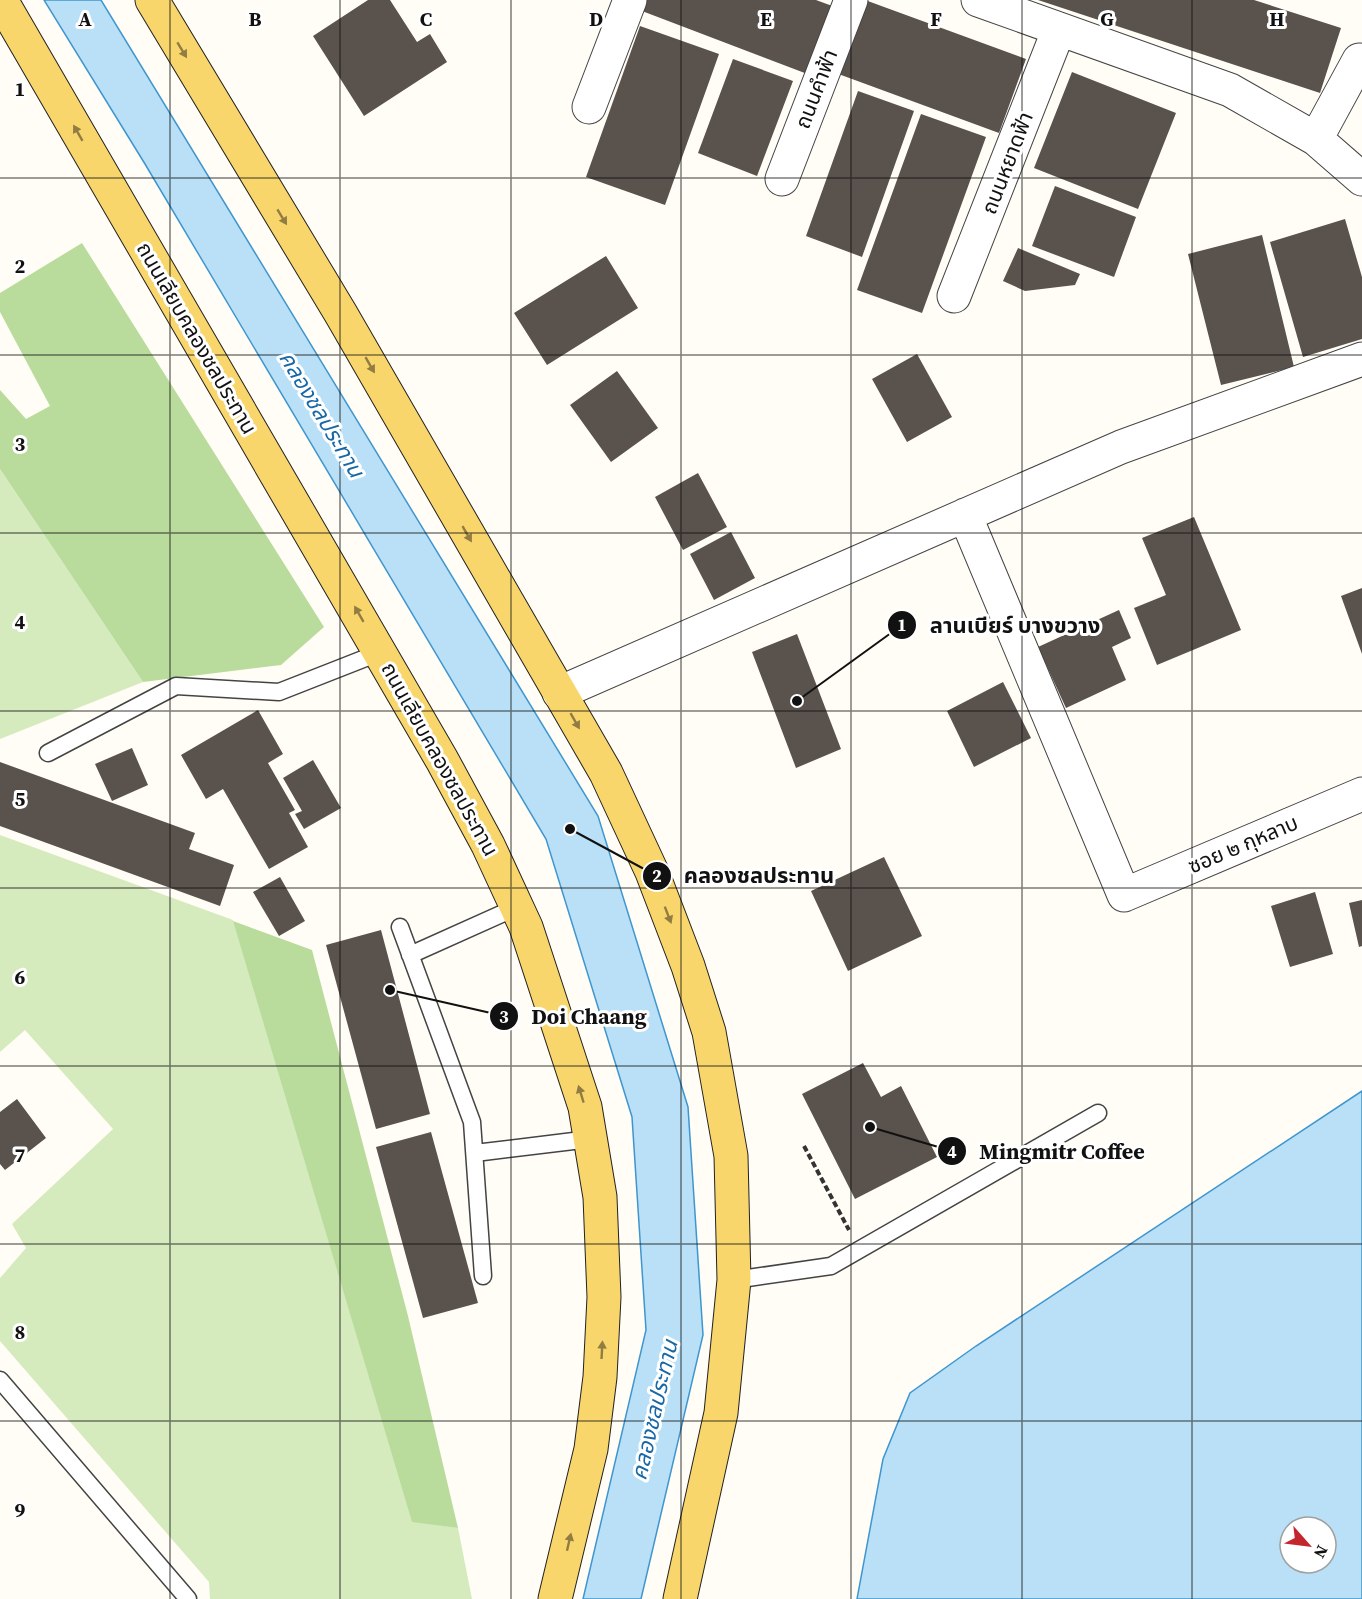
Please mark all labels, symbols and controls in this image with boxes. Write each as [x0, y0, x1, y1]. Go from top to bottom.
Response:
text: A [78, 5, 92, 33]
text: B [248, 5, 262, 33]
text: C [420, 5, 432, 33]
text: D [589, 5, 603, 33]
text: E [760, 5, 772, 33]
text: F [930, 5, 942, 33]
text: G [1100, 5, 1114, 33]
text: H [1269, 5, 1285, 33]
one-way arrow [176, 42, 187, 58]
street label: ถนนคําฟ้า [788, 45, 844, 133]
text: 1 [15, 75, 25, 103]
street label: ถนนหยาดฟ้า [974, 108, 1040, 218]
one-way arrow [73, 124, 83, 141]
one-way arrow [277, 209, 288, 225]
street label: ถนนเลียบคลองชลประทาน [130, 237, 264, 439]
text: 2 [15, 252, 26, 280]
water label: คลองชลประทาน [272, 345, 372, 484]
one-way arrow [365, 357, 375, 374]
text: 3 [15, 430, 26, 458]
one-way arrow [462, 526, 473, 542]
one-way arrow [354, 605, 364, 622]
callout: ลานเบียร์ บางขวาง [887, 605, 1112, 645]
text: 4 [15, 608, 26, 636]
text: ลานเบียร์ บางขวาง [930, 610, 1100, 640]
text: 1 [897, 612, 907, 637]
street label: ถนนเลียบคลองชลประทาน [375, 657, 505, 861]
one-way arrow [570, 713, 581, 729]
text: 5 [15, 785, 26, 813]
street label: ซอย ๒ กุหลาบ [1183, 808, 1303, 880]
callout: คลองชลประทาน [642, 856, 846, 896]
text: คลองชลประทาน [684, 860, 834, 890]
text: 2 [652, 863, 662, 888]
one-way arrow [663, 907, 673, 925]
text: 6 [15, 963, 26, 991]
callout: Doi Chaang [489, 996, 659, 1036]
text: Doi Chaang [531, 1001, 647, 1031]
text: 3 [499, 1004, 509, 1029]
one-way arrow [576, 1085, 585, 1103]
callout: Mingmitr Coffee [937, 1131, 1157, 1171]
text: Mingmitr Coffee [979, 1136, 1145, 1166]
text: 4 [947, 1139, 957, 1164]
text: 7 [15, 1141, 26, 1169]
text: 8 [15, 1318, 25, 1346]
water label: คลองชลประทาน [623, 1336, 685, 1483]
one-way arrow [597, 1341, 606, 1360]
text: 9 [15, 1496, 26, 1524]
north arrow [1278, 1515, 1338, 1575]
one-way arrow [564, 1533, 574, 1551]
text: N [1309, 1542, 1334, 1563]

